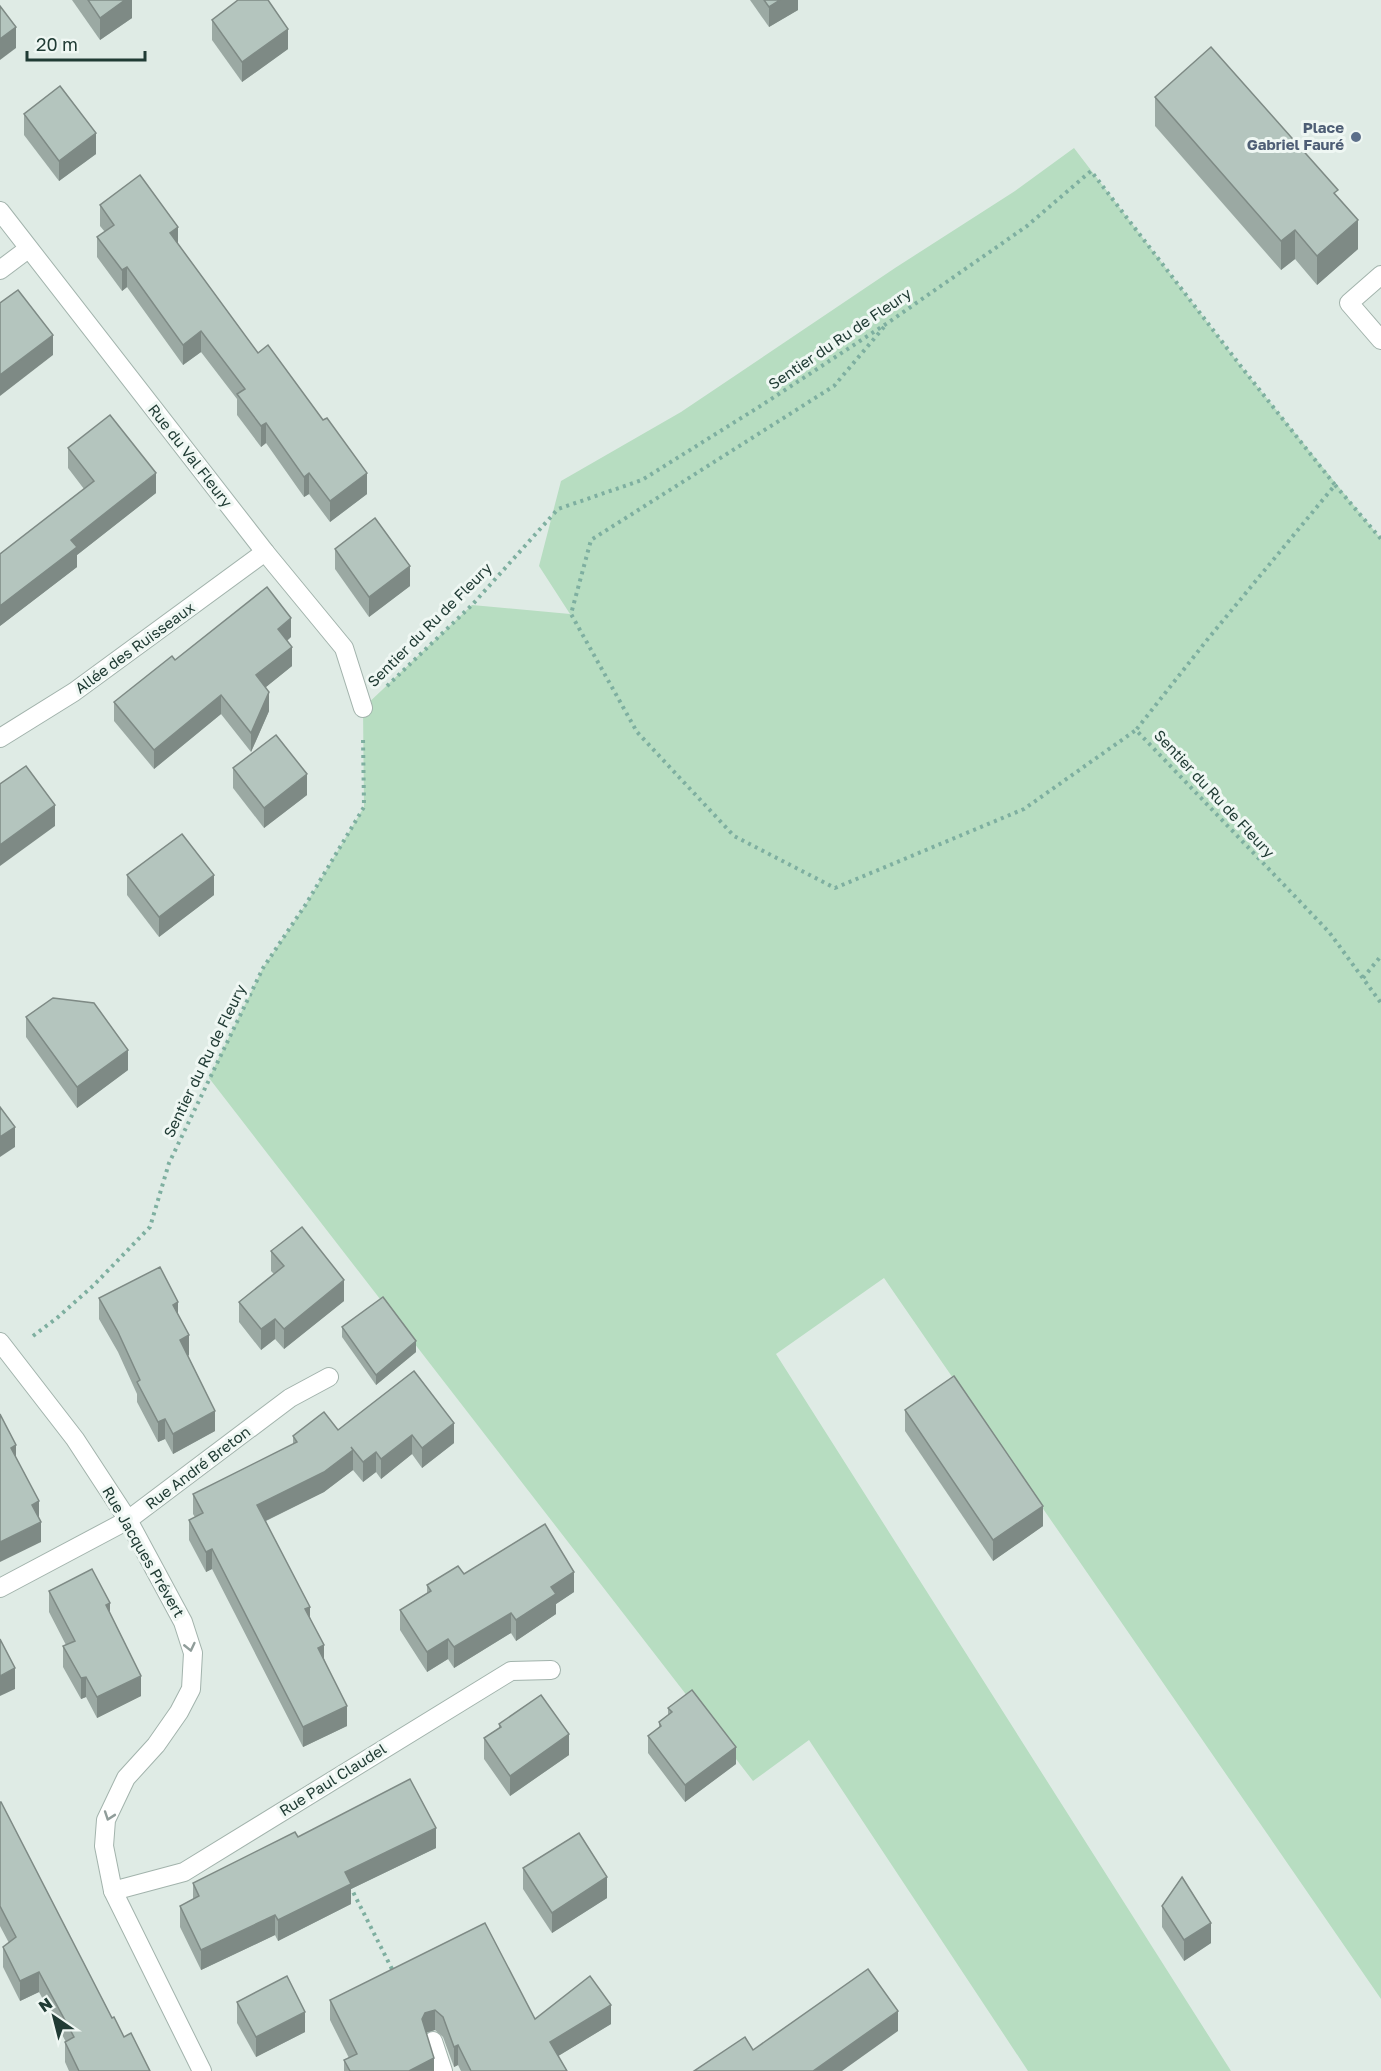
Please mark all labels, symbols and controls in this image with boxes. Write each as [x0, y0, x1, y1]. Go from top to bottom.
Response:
scale bar [27, 24, 146, 62]
text: 20 m [36, 33, 78, 55]
place label: Place Gabriel Fauré [1247, 118, 1344, 153]
marker: Place Gabriel Fauré [1349, 130, 1363, 144]
street label: Sentier du Ru de Fleury [765, 283, 915, 393]
street label: Rue du Val Fleury [145, 400, 237, 511]
street label: Sentier du Ru de Fleury [363, 558, 496, 690]
street label: Allée des Ruisseaux [71, 598, 198, 697]
street label: Sentier du Ru de Fleury [1151, 726, 1279, 861]
street label: Sentier du Ru de Fleury [159, 980, 249, 1140]
street label: Rue André Breton [141, 1422, 253, 1513]
street label: Rue Jacques Prévert [99, 1483, 189, 1620]
one-way arrow [183, 1642, 196, 1652]
street label: Rue Paul Claudel [276, 1739, 389, 1819]
one-way arrow [104, 1811, 117, 1821]
north arrow [24, 1987, 84, 2047]
text: N [35, 1993, 56, 2016]

